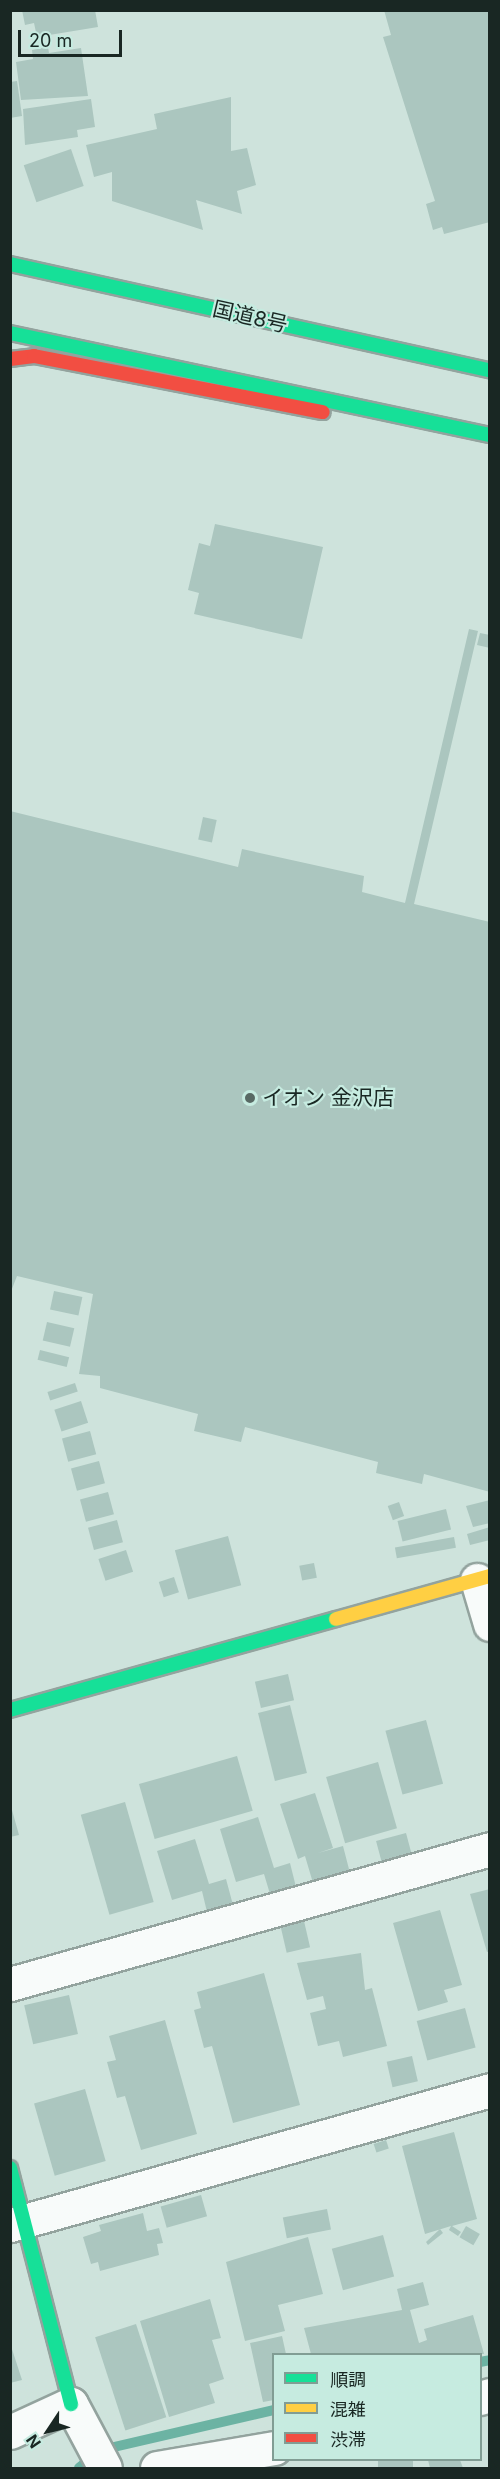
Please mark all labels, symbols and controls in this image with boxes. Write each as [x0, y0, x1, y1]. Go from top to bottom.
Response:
scale bar [21, 18, 124, 56]
text: 20 m [29, 30, 72, 51]
street label: 国道8号 [210, 296, 290, 338]
place label: イオン 金沢店 [262, 1085, 394, 1111]
marker: イオン 金沢店 [243, 1091, 257, 1105]
legend [272, 2353, 482, 2461]
text: 順調 [330, 2369, 366, 2390]
text: 混雑 [330, 2399, 366, 2420]
north arrow [18, 2401, 78, 2461]
text: 渋滞 [330, 2429, 366, 2450]
text: N [22, 2431, 45, 2452]

